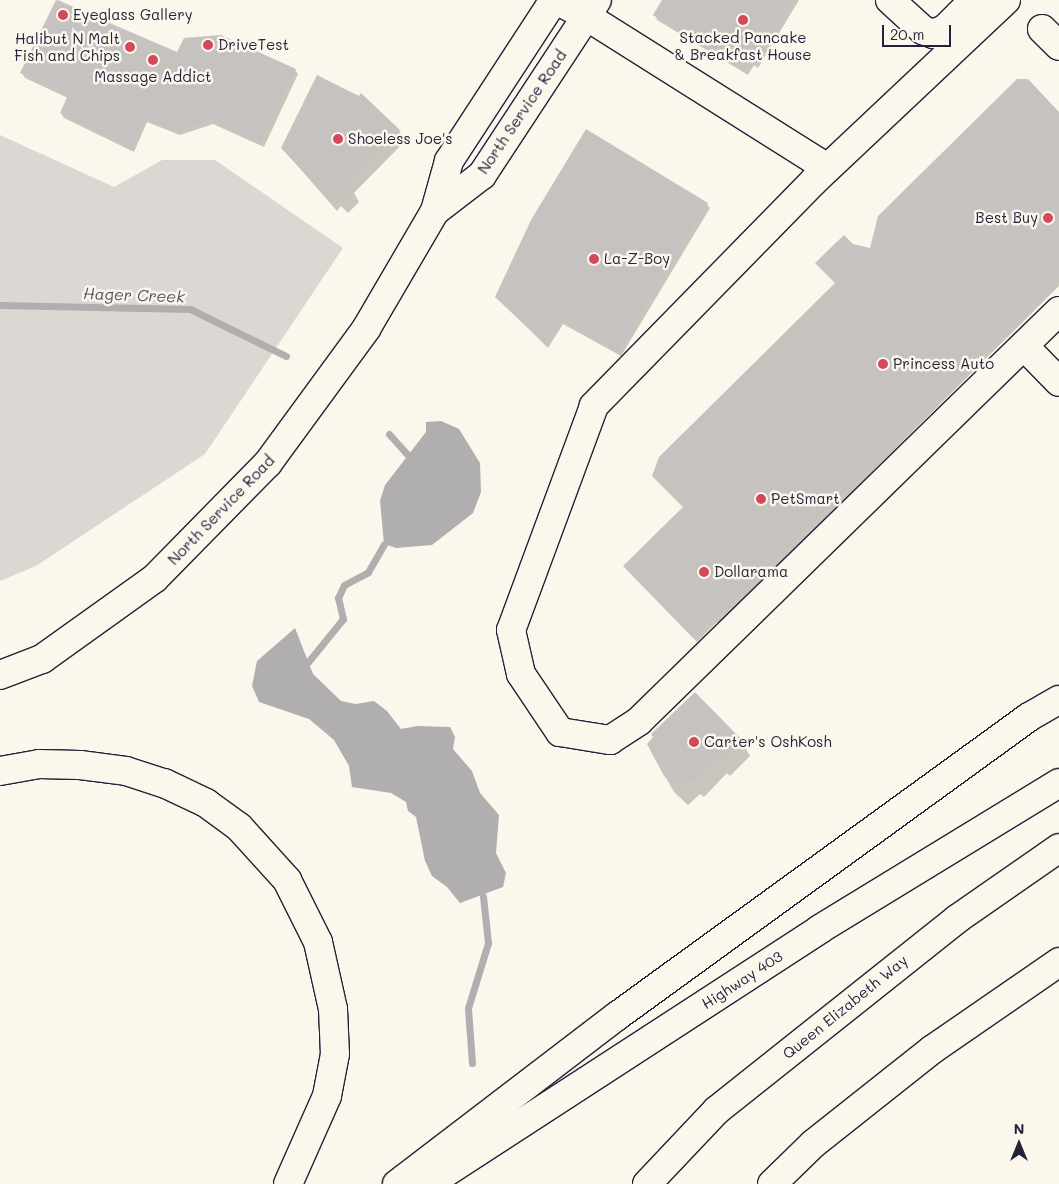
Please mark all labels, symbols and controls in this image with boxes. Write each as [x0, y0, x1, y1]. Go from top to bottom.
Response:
place label: Eyeglass Gallery [73, 6, 193, 24]
marker: Eyeglass Gallery [57, 9, 69, 21]
marker: Stacked Pancake & Breakfast House [737, 14, 749, 26]
scale bar [884, 15, 953, 47]
text: 20 m [890, 24, 924, 44]
place label: Stacked Pancake & Breakfast House [674, 28, 812, 63]
place label: Halibut N Malt Fish and Chips [14, 29, 120, 64]
place label: DriveTest [218, 36, 289, 54]
marker: DriveTest [202, 39, 214, 51]
marker: Halibut N Malt Fish and Chips [124, 41, 136, 53]
street label: North Service Road [474, 47, 570, 177]
marker: Massage Addict [147, 54, 159, 66]
place label: Massage Addict [94, 68, 212, 86]
place label: Shoeless Joe's [348, 130, 453, 148]
marker: Shoeless Joe's [332, 133, 344, 145]
place label: Best Buy [975, 209, 1038, 227]
marker: Best Buy [1042, 212, 1054, 224]
place label: La-Z-Boy [604, 250, 670, 268]
marker: La-Z-Boy [588, 253, 600, 265]
water label: Hager Creek [83, 284, 185, 306]
place label: Princess Auto [893, 355, 994, 373]
marker: Princess Auto [877, 358, 889, 370]
street label: North Service Road [164, 451, 278, 569]
place label: PetSmart [771, 490, 840, 508]
marker: PetSmart [755, 493, 767, 505]
place label: Dollarama [714, 563, 788, 581]
marker: Dollarama [698, 566, 710, 578]
place label: Carter's OshKosh [704, 733, 832, 751]
marker: Carter's OshKosh [688, 736, 700, 748]
street label: Highway 403 [698, 947, 786, 1013]
street label: Queen Elizabeth Way [779, 951, 911, 1063]
north arrow [994, 1119, 1044, 1169]
text: N [1014, 1119, 1024, 1138]

